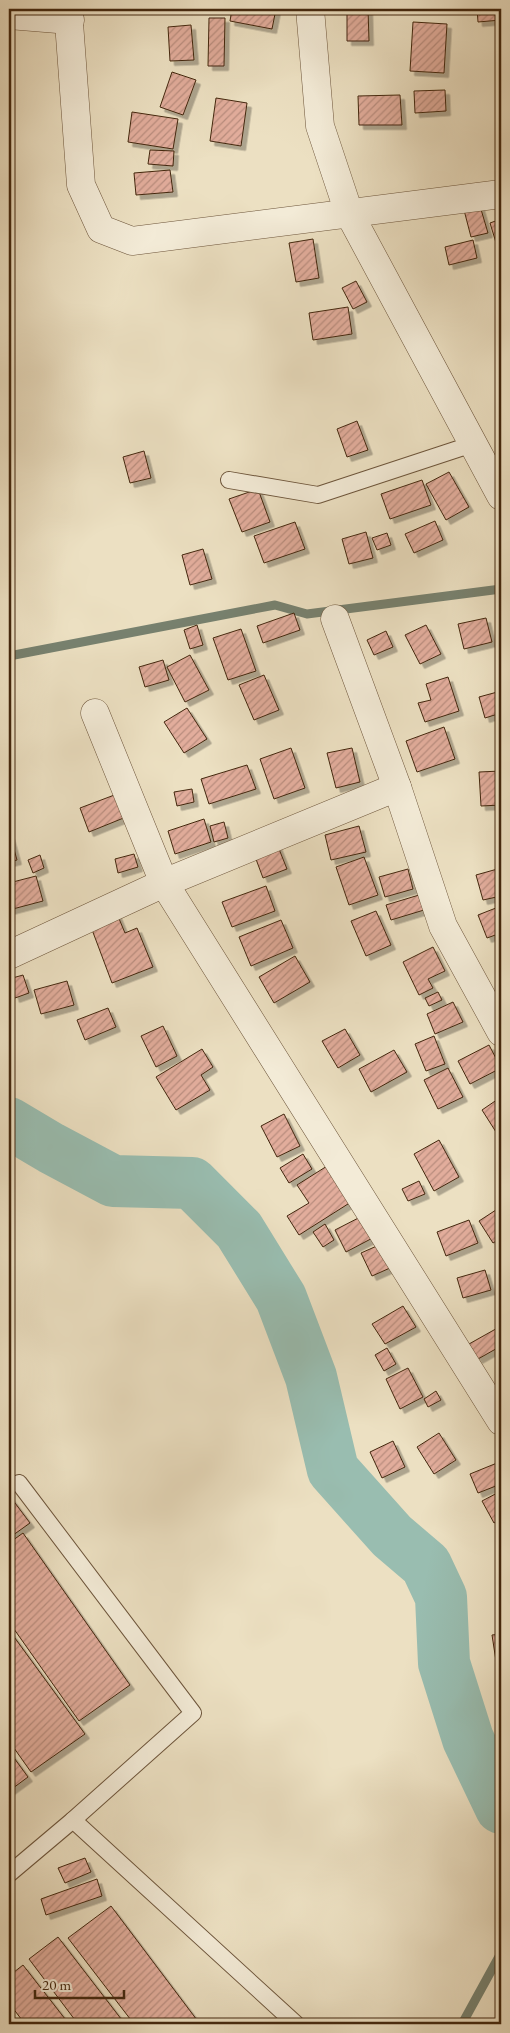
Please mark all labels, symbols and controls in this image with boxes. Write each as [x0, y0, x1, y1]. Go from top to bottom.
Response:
scale bar [35, 1968, 124, 2000]
text: 20 m [42, 1975, 71, 1994]

